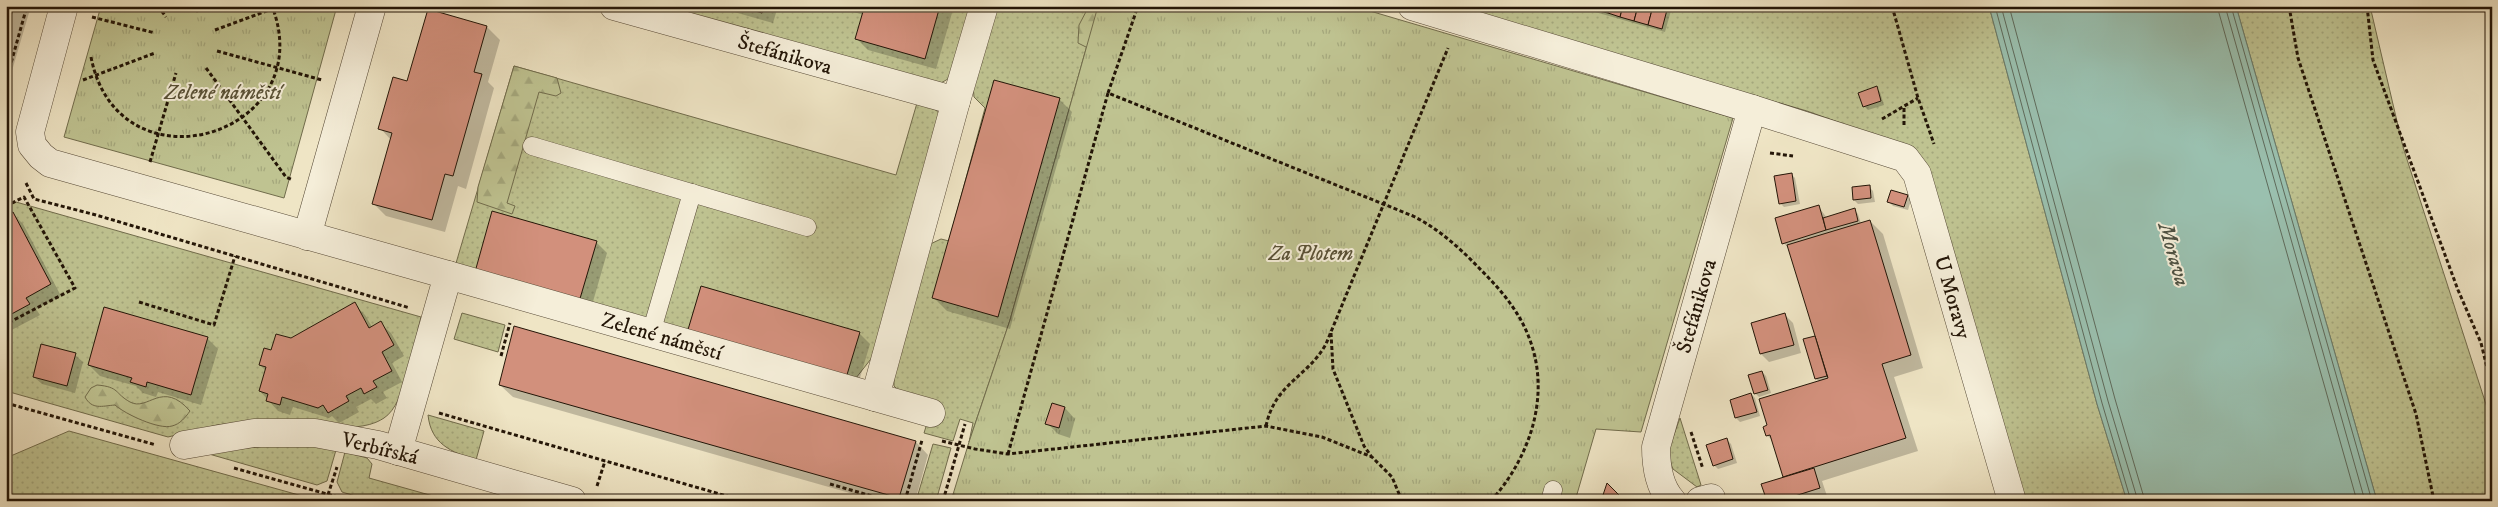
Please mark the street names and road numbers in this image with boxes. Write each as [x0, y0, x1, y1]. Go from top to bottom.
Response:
street label: Štefánikova [735, 27, 836, 81]
street label: U Moravy [1928, 253, 1977, 343]
street label: Štefánikova [1669, 255, 1723, 356]
street label: Zelené náměstí [598, 307, 727, 367]
street label: Verbířská [338, 427, 421, 471]

